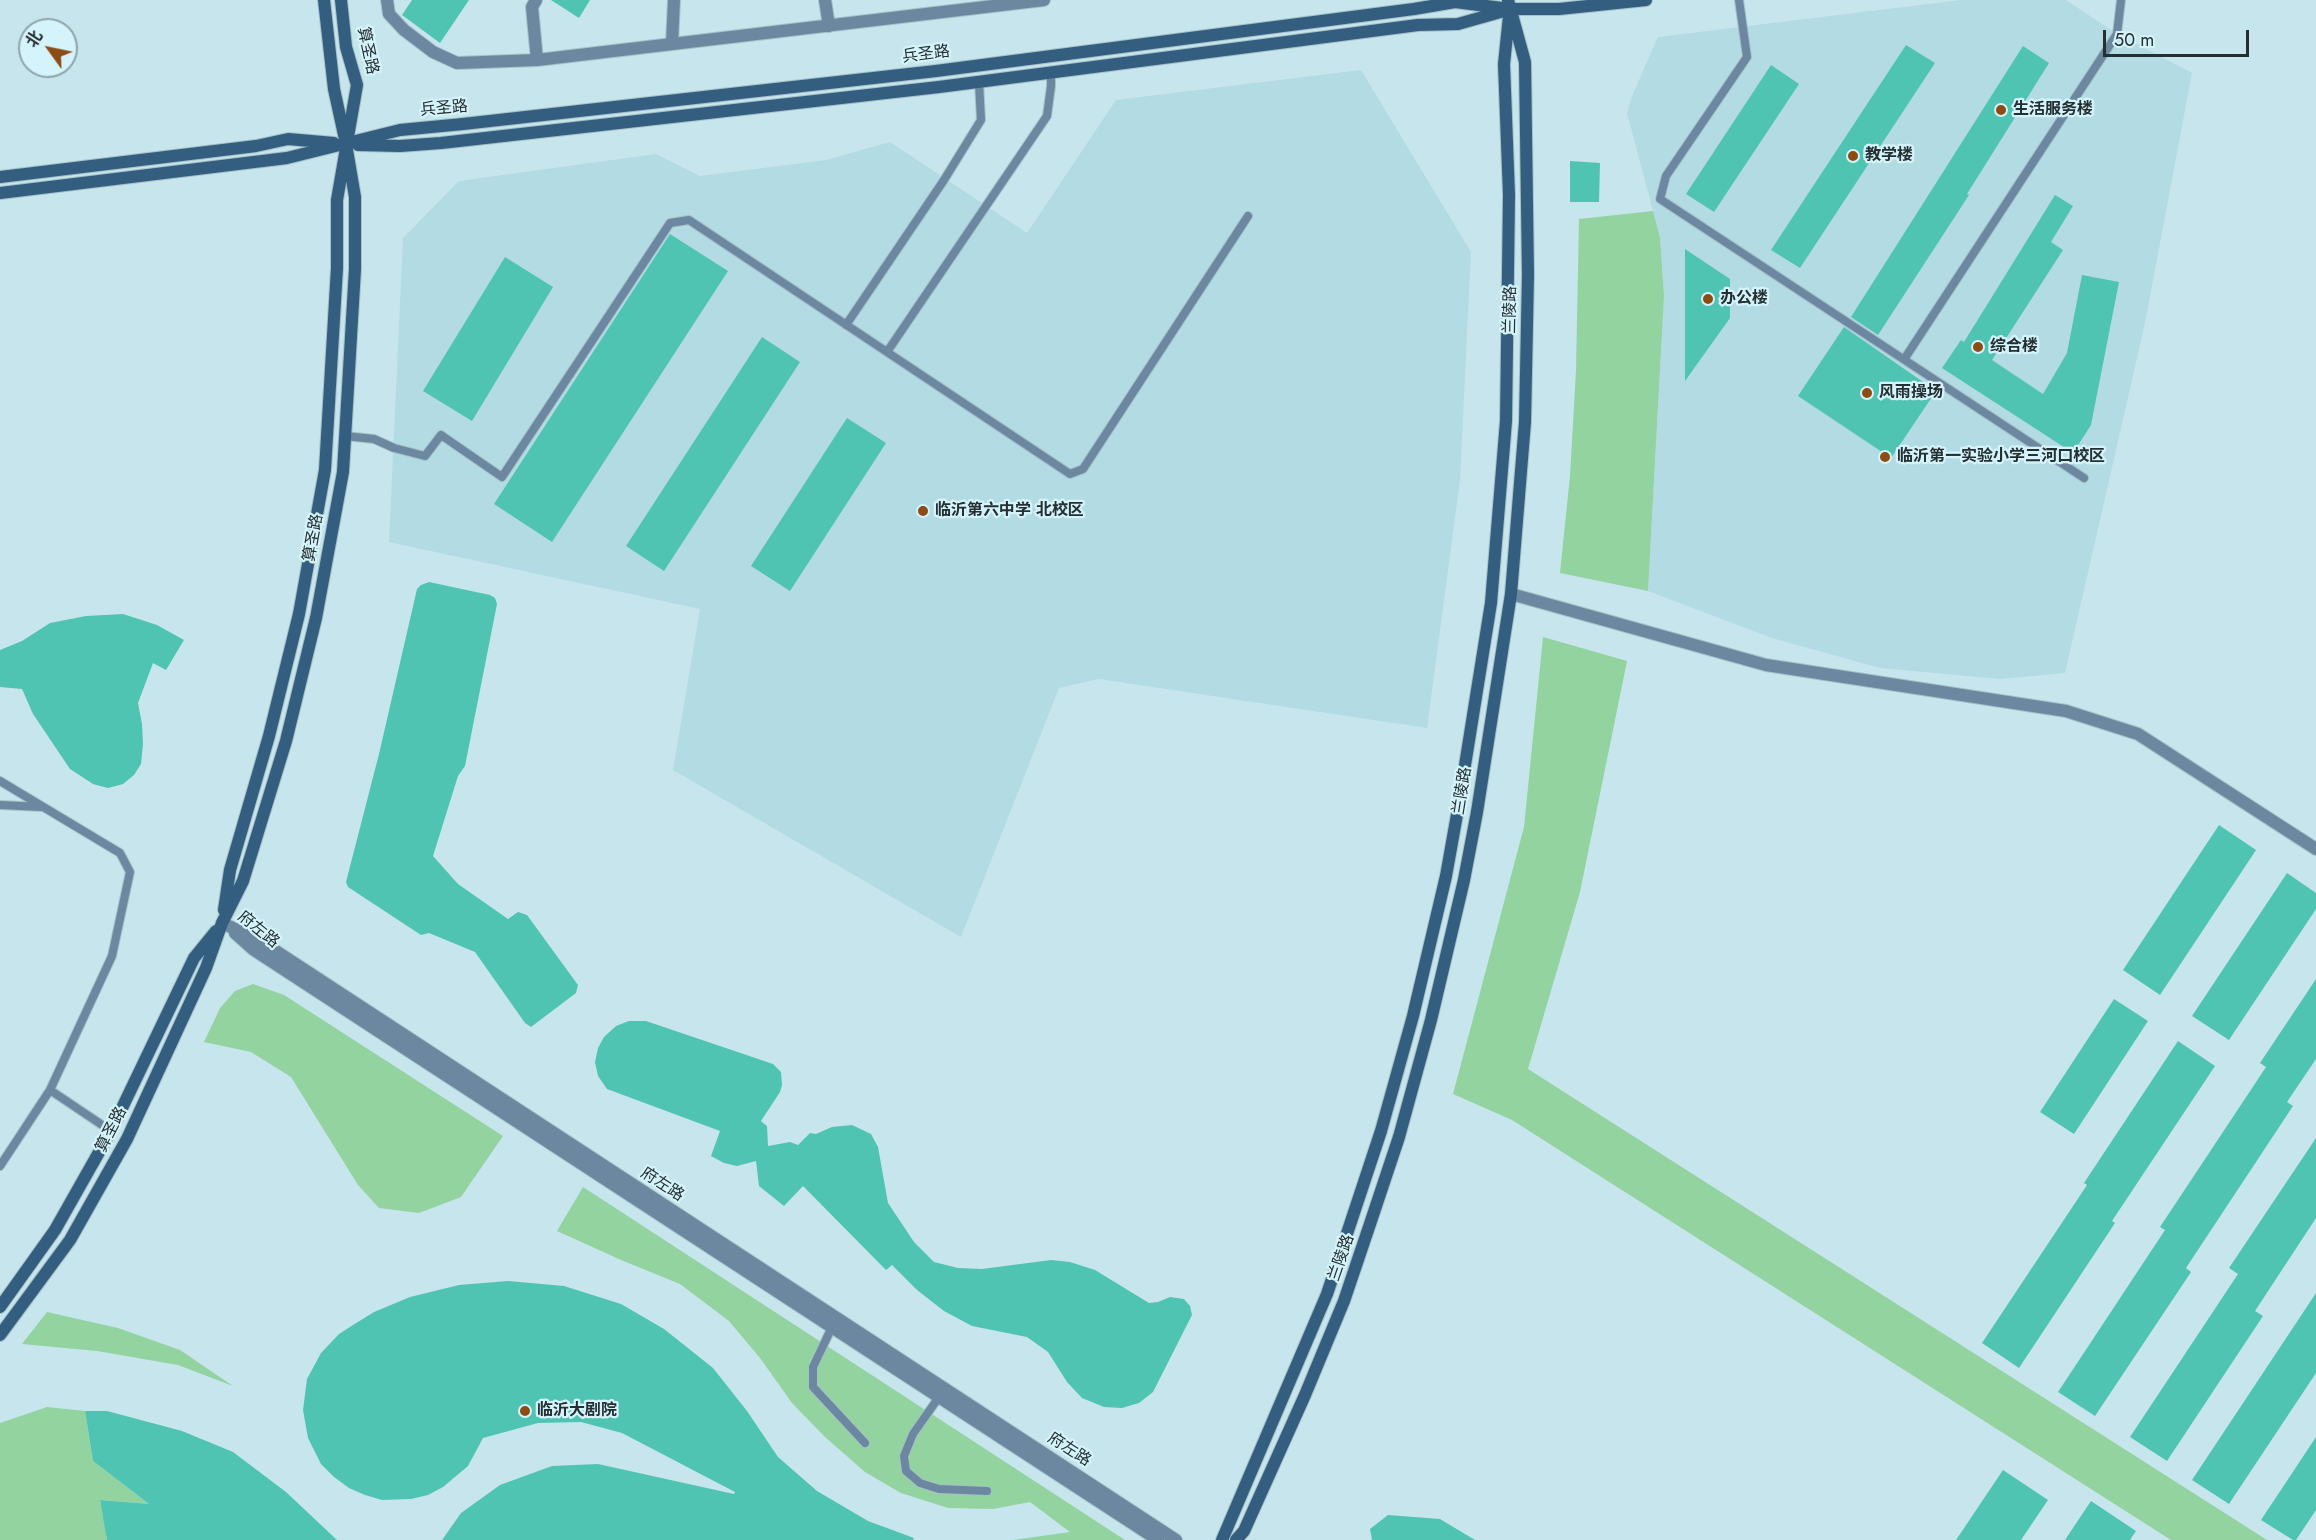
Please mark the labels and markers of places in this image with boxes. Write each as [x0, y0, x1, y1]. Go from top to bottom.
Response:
place label: 生活服务楼 [2013, 100, 2093, 120]
marker: 生活服务楼 [1994, 103, 2008, 117]
place label: 教学楼 [1865, 146, 1913, 166]
marker: 教学楼 [1846, 149, 1860, 163]
place label: 办公楼 [1720, 289, 1768, 309]
marker: 办公楼 [1701, 292, 1715, 306]
place label: 综合楼 [1990, 337, 2038, 357]
marker: 综合楼 [1971, 340, 1985, 354]
place label: 风雨操场 [1879, 383, 1943, 403]
marker: 风雨操场 [1860, 386, 1874, 400]
place label: 临沂第一实验小学三河口校区 [1897, 447, 2105, 467]
marker: 临沂第一实验小学三河口校区 [1878, 450, 1892, 464]
place label: 临沂第六中学 北校区 [935, 501, 1084, 521]
marker: 临沂第六中学 北校区 [916, 504, 930, 518]
place label: 临沂大剧院 [537, 1401, 617, 1421]
marker: 临沂大剧院 [518, 1404, 532, 1418]

